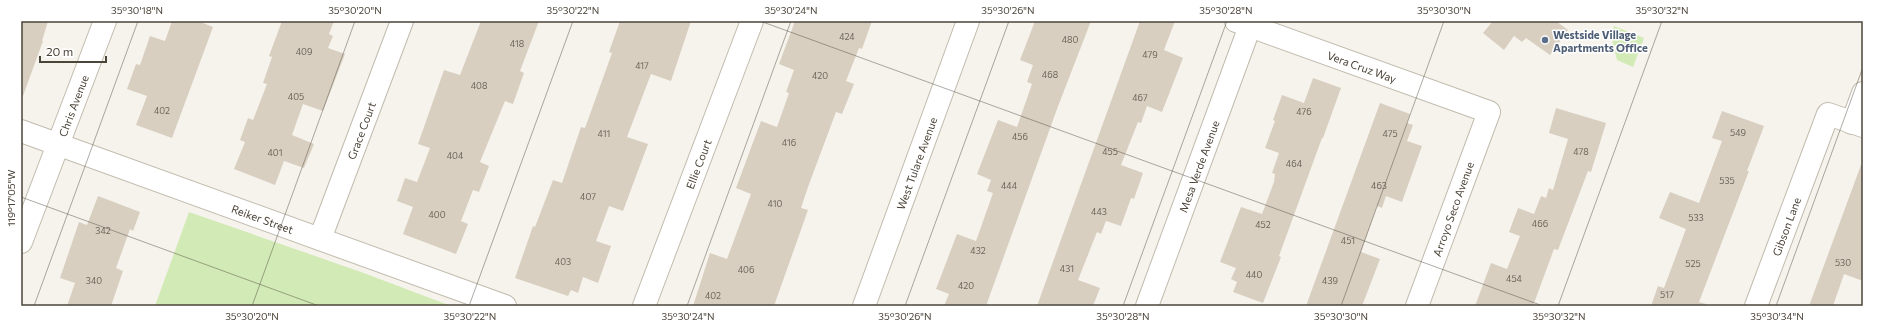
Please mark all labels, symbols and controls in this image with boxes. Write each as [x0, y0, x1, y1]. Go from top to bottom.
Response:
text: 35°30'18"N [111, 4, 163, 16]
text: 35°30'20"N [328, 4, 382, 16]
text: 35°30'22"N [547, 4, 599, 16]
text: 35°30'24"N [764, 4, 818, 16]
text: 35°30'26"N [981, 4, 1035, 16]
text: 35°30'28"N [1199, 4, 1253, 16]
text: 35°30'30"N [1417, 4, 1471, 16]
text: 35°30'32"N [1636, 4, 1688, 16]
place label: Westside Village Apartments Office [1553, 28, 1648, 54]
house number: 424 [839, 31, 855, 42]
house number: 480 [1062, 34, 1078, 45]
marker: Westside Village Apartments Office [1540, 35, 1550, 45]
scale bar [40, 38, 106, 64]
house number: 418 [510, 38, 524, 49]
text: 20 m [46, 44, 73, 58]
house number: 409 [296, 46, 312, 57]
street label: Vera Cruz Way [1326, 48, 1399, 85]
house number: 479 [1142, 49, 1158, 60]
house number: 417 [635, 60, 649, 71]
house number: 468 [1042, 69, 1058, 80]
house number: 420 [812, 70, 828, 81]
street label: Chris Avenue [55, 73, 91, 138]
house number: 408 [471, 80, 487, 91]
house number: 405 [288, 91, 304, 102]
house number: 467 [1132, 92, 1148, 103]
street label: Grace Court [344, 99, 378, 161]
house number: 402 [154, 105, 170, 116]
house number: 476 [1296, 106, 1312, 117]
street label: West Tulare Avenue [893, 115, 939, 211]
street label: Mesa Verde Avenue [1176, 118, 1221, 214]
house number: 549 [1730, 127, 1746, 138]
house number: 411 [598, 128, 610, 139]
house number: 475 [1382, 128, 1398, 139]
house number: 456 [1012, 131, 1028, 142]
street label: Ellie Court [683, 137, 713, 191]
house number: 416 [782, 137, 796, 148]
house number: 455 [1102, 146, 1118, 157]
house number: 478 [1573, 146, 1589, 157]
house number: 401 [267, 147, 283, 158]
house number: 404 [447, 150, 464, 161]
house number: 464 [1286, 158, 1303, 169]
street label: Arroyo Seco Avenue [1430, 160, 1476, 258]
text: 119°17'05"W [5, 169, 17, 227]
house number: 535 [1719, 175, 1735, 186]
house number: 444 [1001, 180, 1018, 191]
house number: 463 [1371, 180, 1387, 191]
house number: 407 [580, 191, 596, 202]
street label: Gibson Lane [1769, 195, 1803, 258]
house number: 410 [768, 198, 783, 209]
street label: Reiker Street [230, 201, 296, 236]
house number: 443 [1091, 206, 1107, 217]
house number: 400 [428, 209, 446, 220]
house number: 533 [1688, 212, 1704, 223]
house number: 466 [1532, 218, 1548, 229]
house number: 452 [1255, 219, 1271, 230]
house number: 342 [95, 225, 111, 236]
house number: 451 [1341, 235, 1355, 246]
house number: 432 [970, 245, 986, 256]
house number: 403 [555, 256, 571, 267]
house number: 530 [1835, 257, 1851, 268]
house number: 525 [1685, 258, 1701, 269]
house number: 431 [1060, 263, 1074, 274]
house number: 406 [738, 264, 754, 275]
house number: 440 [1246, 269, 1262, 280]
house number: 454 [1506, 273, 1523, 284]
house number: 340 [86, 275, 102, 286]
house number: 439 [1322, 275, 1338, 286]
house number: 420 [958, 280, 974, 291]
house number: 517 [1660, 289, 1674, 300]
house number: 402 [705, 290, 721, 301]
text: 35°30'20"N [225, 310, 279, 322]
text: 35°30'22"N [444, 310, 496, 322]
text: 35°30'24"N [661, 310, 715, 322]
text: 35°30'26"N [878, 310, 932, 322]
text: 35°30'28"N [1096, 310, 1150, 322]
text: 35°30'30"N [1314, 310, 1368, 322]
text: 35°30'32"N [1533, 310, 1585, 322]
text: 35°30'34"N [1750, 310, 1804, 322]

